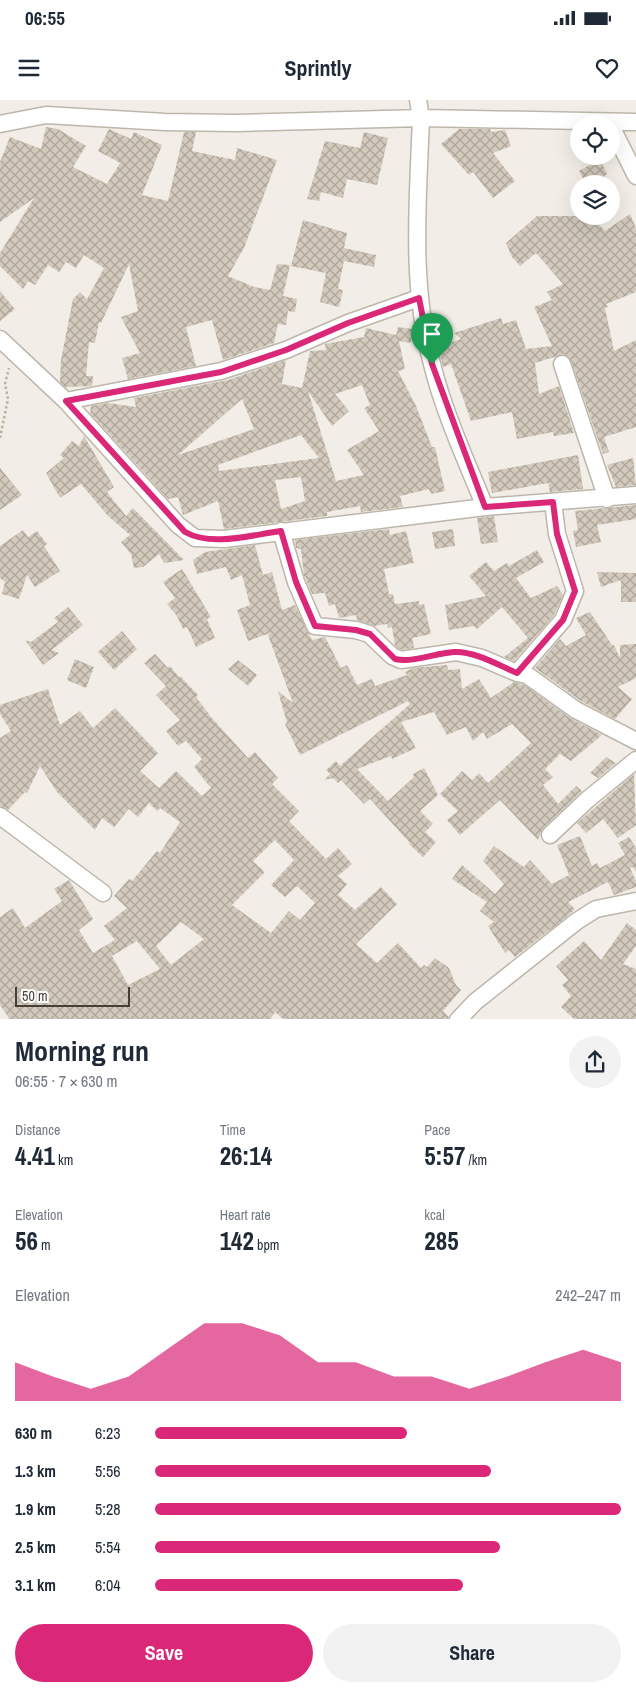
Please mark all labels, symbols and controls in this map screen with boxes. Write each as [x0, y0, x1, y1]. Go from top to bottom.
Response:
text: 06:55 [25, 5, 65, 31]
text: Sprintly [284, 53, 352, 83]
icon: menu [15, 54, 43, 82]
icon: heart [593, 54, 621, 82]
map controls [570, 115, 620, 225]
button: locate [570, 115, 620, 165]
button: layers [570, 175, 620, 225]
pin [411, 313, 453, 364]
icon: arrive [418, 320, 446, 348]
scale bar [15, 984, 130, 1008]
text: 50 m [22, 987, 48, 1005]
text: Morning run [15, 1032, 149, 1070]
button: share [569, 1036, 621, 1088]
text: 06:55 · 7 × 630 m [15, 1070, 118, 1092]
text: Distance [15, 1121, 60, 1139]
text: Time [220, 1121, 246, 1139]
text: Pace [424, 1121, 451, 1139]
text: 4.41 [15, 1139, 55, 1173]
text: 26:14 [220, 1139, 272, 1173]
text: 5:57 [424, 1139, 465, 1173]
text: km [55, 1151, 73, 1169]
text: /km [465, 1151, 487, 1169]
text: Elevation [15, 1206, 63, 1224]
text: Heart rate [220, 1206, 271, 1224]
text: kcal [424, 1206, 445, 1224]
text: 56 [15, 1224, 38, 1258]
text: 142 [220, 1224, 254, 1258]
text: 285 [424, 1224, 459, 1258]
text: m [38, 1236, 51, 1254]
text: bpm [254, 1236, 279, 1254]
text: Elevation [15, 1284, 70, 1306]
text: 242–247 m [555, 1284, 621, 1306]
text: 630 m [15, 1422, 52, 1444]
text: 6:23 [95, 1422, 121, 1444]
text: 1.3 km [15, 1460, 56, 1482]
text: 5:56 [95, 1460, 121, 1482]
text: 1.9 km [15, 1498, 56, 1520]
text: 5:28 [95, 1498, 121, 1520]
text: 2.5 km [15, 1536, 56, 1558]
text: 5:54 [95, 1536, 121, 1558]
text: 3.1 km [15, 1574, 56, 1596]
text: 6:04 [95, 1574, 121, 1596]
button: Save [15, 1624, 313, 1682]
button: Share [323, 1624, 621, 1682]

